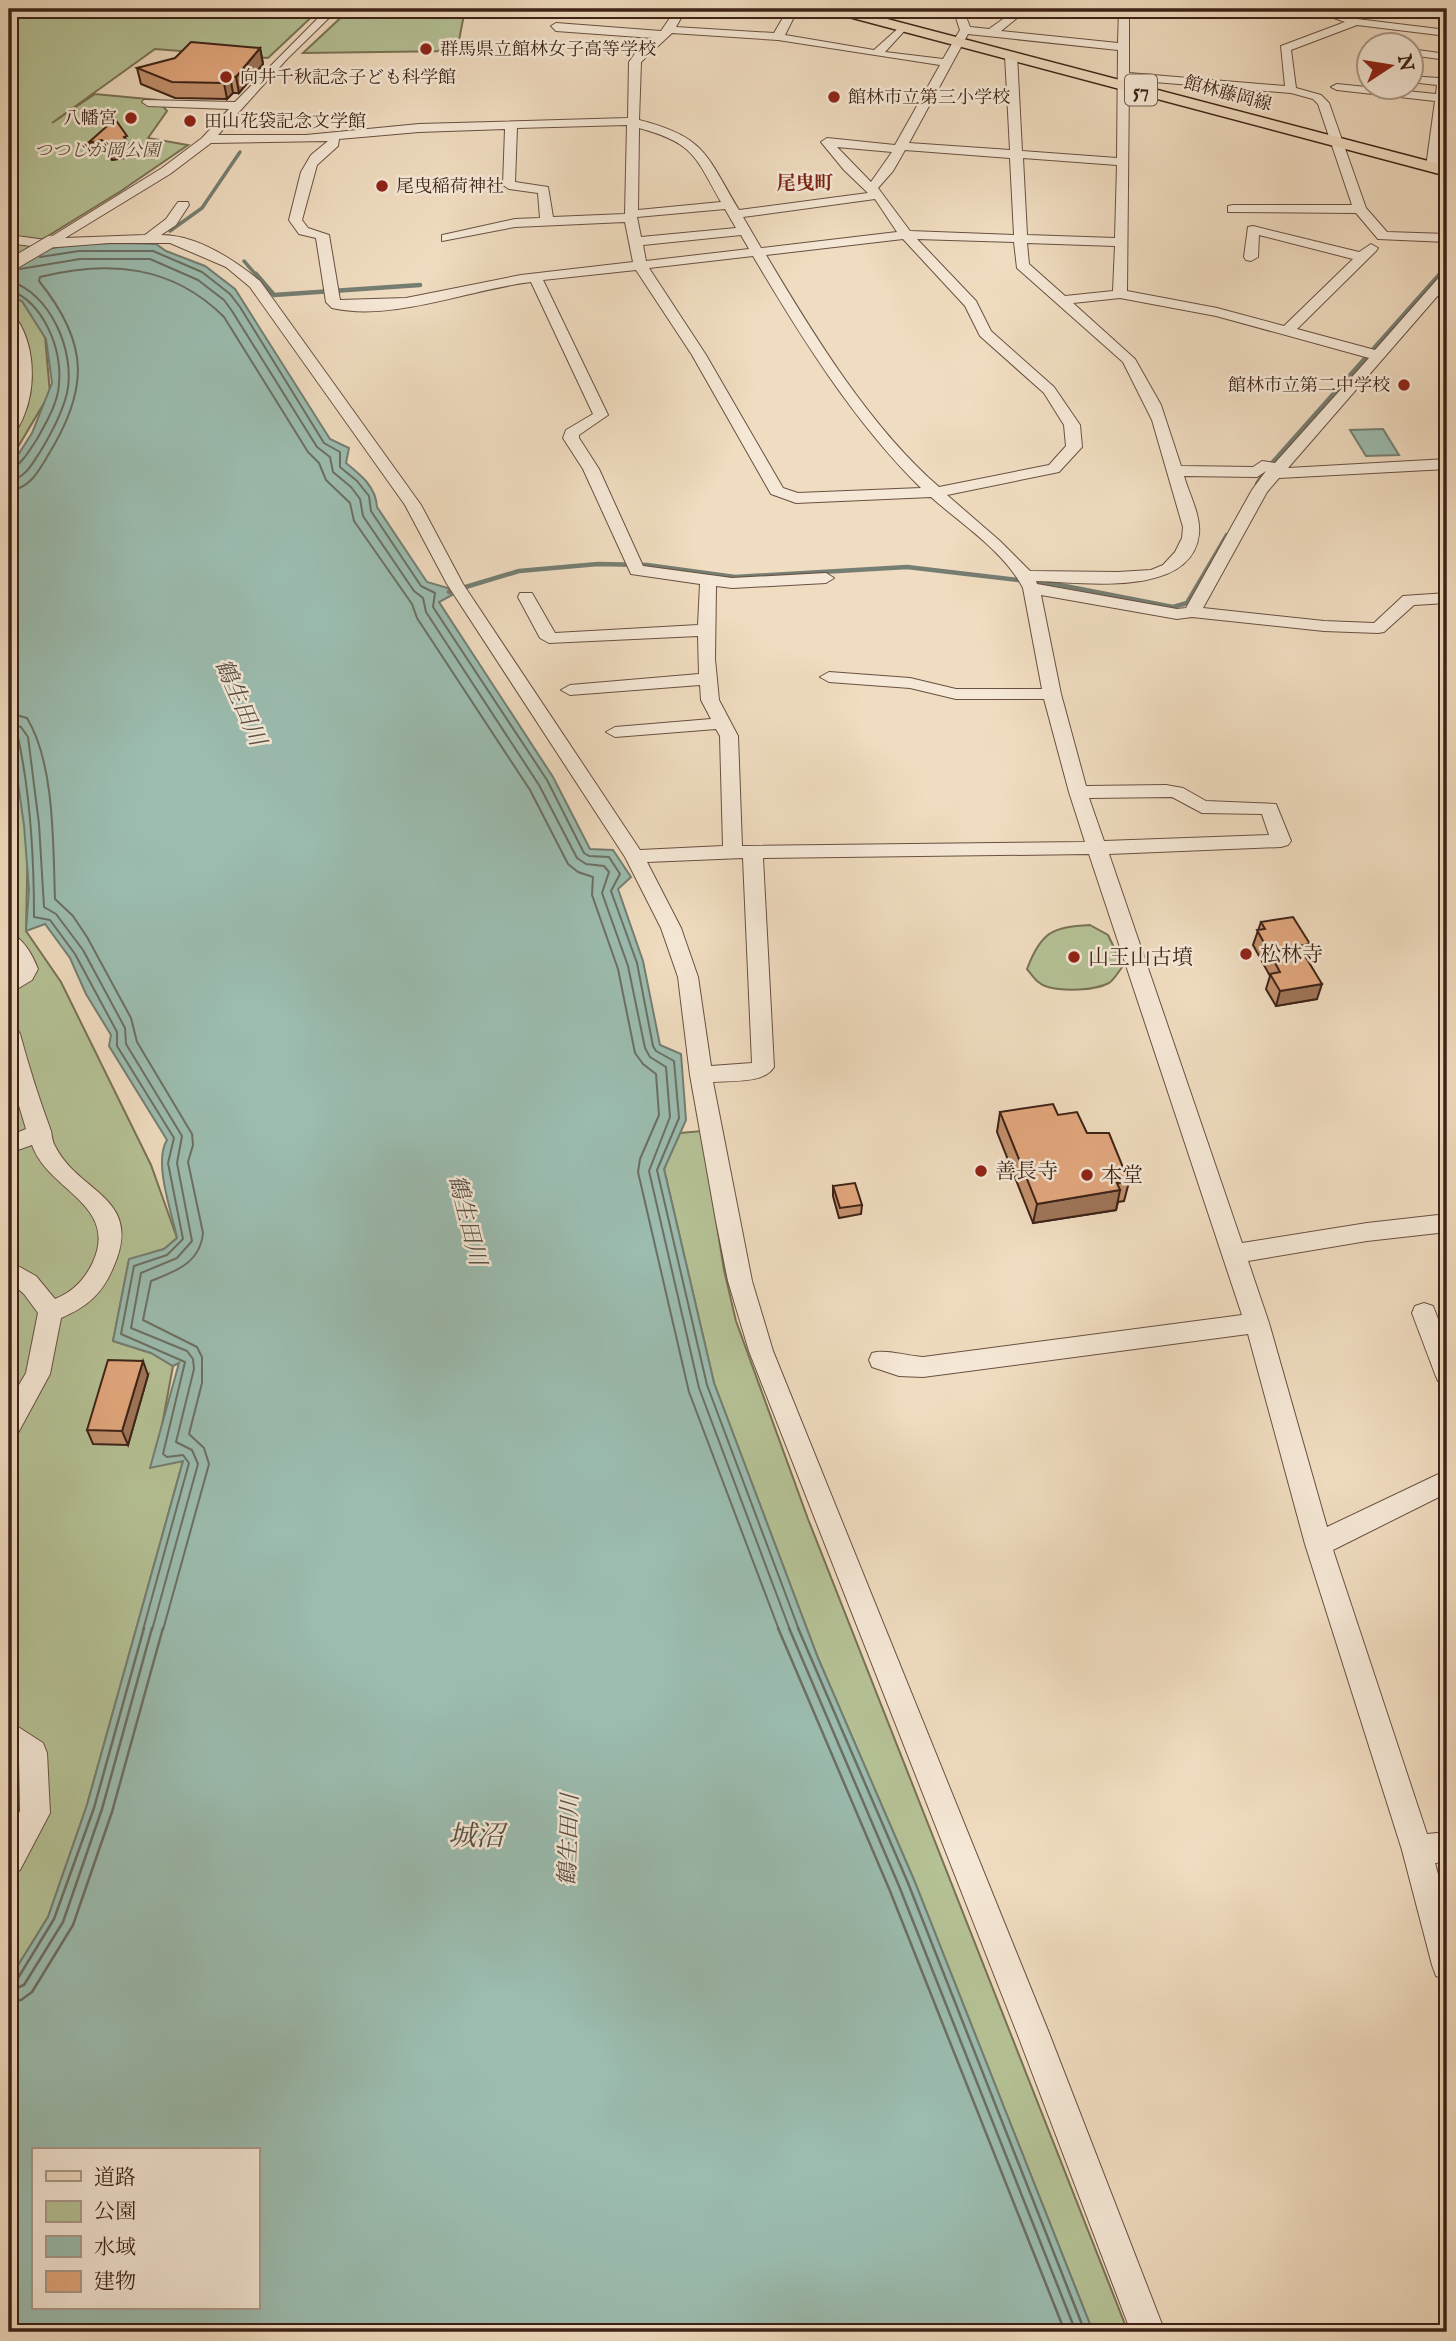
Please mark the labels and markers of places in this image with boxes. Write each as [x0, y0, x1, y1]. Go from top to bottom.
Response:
place label: 群馬県立館林女子高等学校 [440, 39, 656, 62]
marker: 群馬県立館林女子高等学校 [418, 41, 434, 57]
place label: 向井千秋記念子ども科学館 [240, 67, 456, 90]
marker: 向井千秋記念子ども科学館 [218, 69, 234, 85]
place label: 館林市立第三小学校 [848, 87, 1010, 110]
marker: 館林市立第三小学校 [826, 89, 842, 105]
place label: 八幡宮 [63, 108, 117, 131]
marker: 八幡宮 [123, 110, 139, 126]
place label: 田山花袋記念文学館 [204, 111, 366, 134]
marker: 田山花袋記念文学館 [182, 113, 198, 129]
place label: 尾曳稲荷神社 [396, 176, 504, 199]
marker: 尾曳稲荷神社 [374, 178, 390, 194]
place label: 館林市立第二中学校 [1228, 375, 1390, 398]
marker: 館林市立第二中学校 [1396, 377, 1412, 393]
place label: 松林寺 [1260, 942, 1323, 969]
place label: 山王山古墳 [1088, 945, 1193, 972]
marker: 松林寺 [1238, 946, 1254, 962]
marker: 山王山古墳 [1066, 949, 1082, 965]
place label: 善長寺 [995, 1159, 1058, 1186]
marker: 善長寺 [973, 1163, 989, 1179]
place label: 本堂 [1101, 1163, 1143, 1190]
marker: 本堂 [1079, 1167, 1095, 1183]

